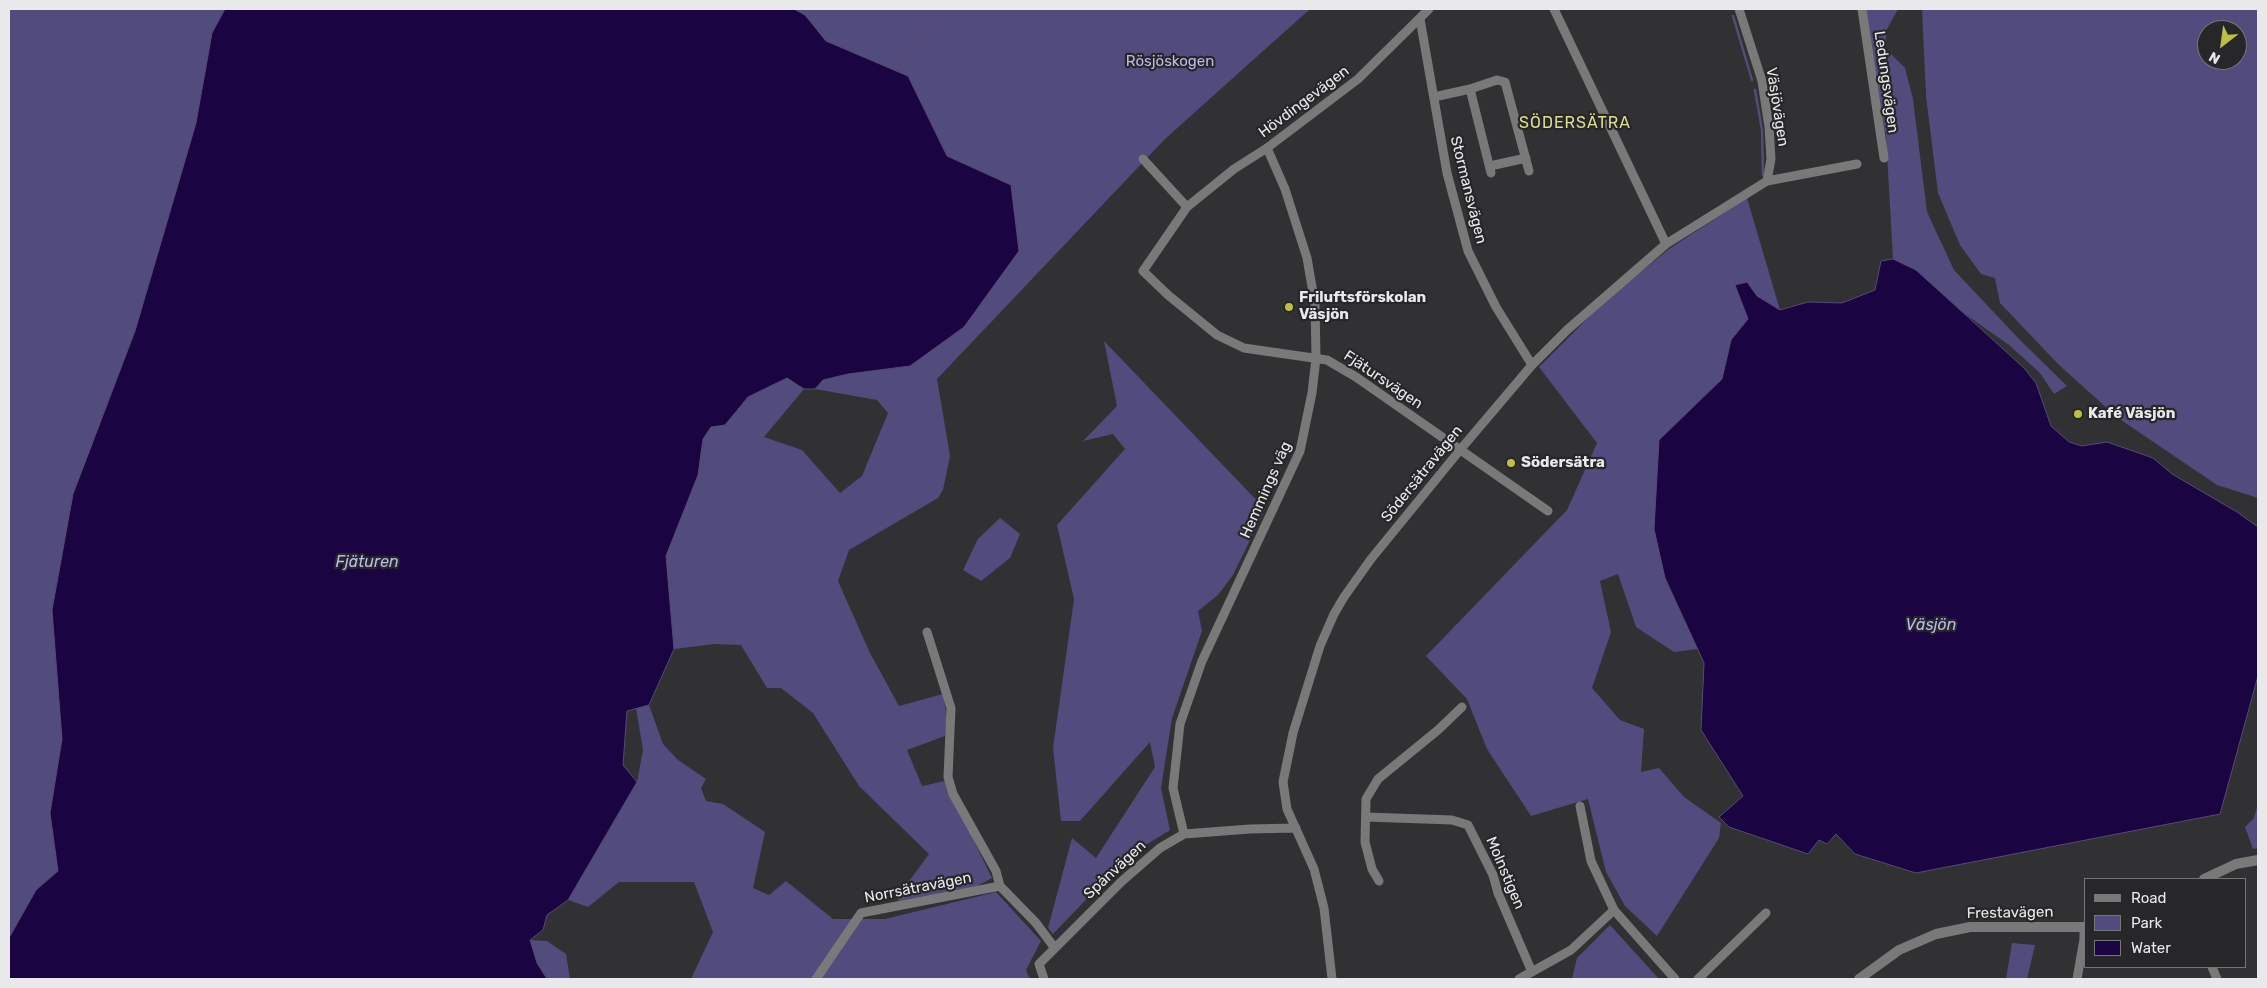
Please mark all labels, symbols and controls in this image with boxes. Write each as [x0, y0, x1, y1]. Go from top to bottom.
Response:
north arrow [2197, 20, 2247, 70]
street label: Ledungsvägen [1870, 30, 1902, 134]
text: N [2206, 48, 2223, 67]
park label: Rösjöskogen [1126, 53, 1214, 71]
street label: Hövdingevägen [1255, 62, 1353, 142]
street label: Väsjövägen [1762, 66, 1792, 148]
district label: SÖDERSÄTRA [1518, 113, 1632, 133]
street label: Stormansvägen [1446, 134, 1490, 246]
place label: Friluftsförskolan Väsjön [1299, 289, 1426, 324]
marker: Friluftsförskolan Väsjön [1283, 301, 1295, 313]
street label: Fjätursvägen [1340, 347, 1426, 413]
place label: Kafé Väsjön [2088, 405, 2175, 423]
marker: Kafé Väsjön [2072, 408, 2084, 420]
street label: Södersätravägen [1378, 422, 1466, 526]
street label: Hemmings väg [1237, 439, 1295, 541]
place label: Södersätra [1521, 454, 1605, 472]
marker: Södersätra [1505, 457, 1517, 469]
water label: Fjäturen [335, 552, 399, 572]
water label: Väsjön [1906, 615, 1956, 635]
street label: Molnstigen [1482, 834, 1528, 912]
street label: Spånvägen [1080, 837, 1150, 903]
street label: Norrsätravägen [863, 869, 973, 907]
legend [2084, 878, 2247, 968]
text: Road [2131, 889, 2167, 907]
street label: Frestavägen [1966, 903, 2054, 923]
text: Park [2131, 914, 2162, 932]
text: Water [2131, 939, 2171, 957]

